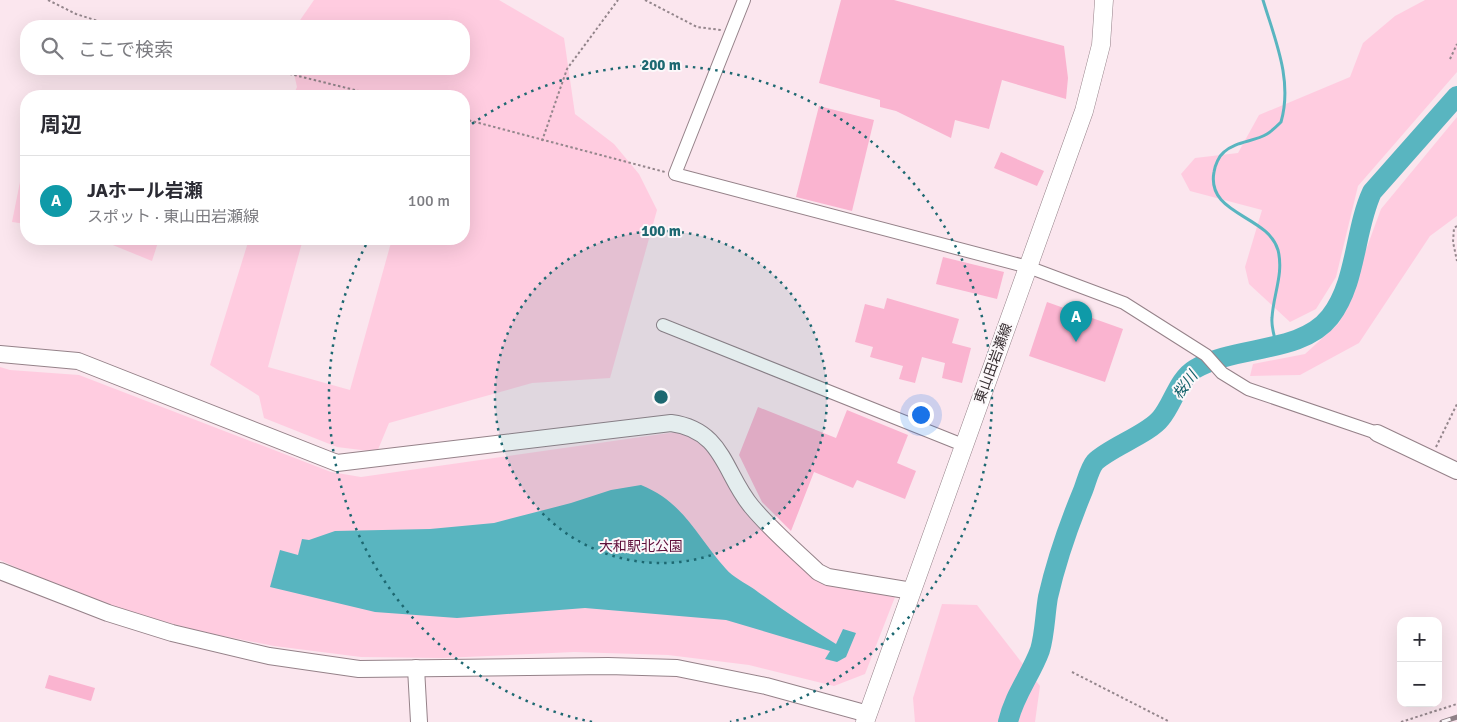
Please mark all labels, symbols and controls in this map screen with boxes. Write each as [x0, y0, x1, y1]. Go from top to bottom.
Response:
search box [20, 20, 470, 75]
icon: search [38, 34, 66, 62]
text: ここで検索 [78, 38, 173, 62]
text: 200 m [641, 56, 681, 74]
text: 周辺 [40, 112, 82, 138]
text: JAホール岩瀬 [87, 179, 203, 203]
text: A [51, 191, 61, 211]
text: 100 m [408, 191, 450, 211]
text: スポット · 東山田岩瀬線 [87, 207, 259, 227]
text: 100 m [641, 222, 681, 240]
pin: A [1060, 301, 1092, 342]
street label: 東山田岩瀬線 [971, 321, 1016, 406]
water label: 桜川 [1169, 366, 1202, 402]
centre of rings [652, 388, 670, 406]
your location [908, 402, 934, 428]
park label: 大和駅北公園 [599, 538, 683, 555]
map controls [1397, 617, 1442, 707]
button: + [1397, 617, 1442, 662]
button: − [1397, 662, 1442, 707]

